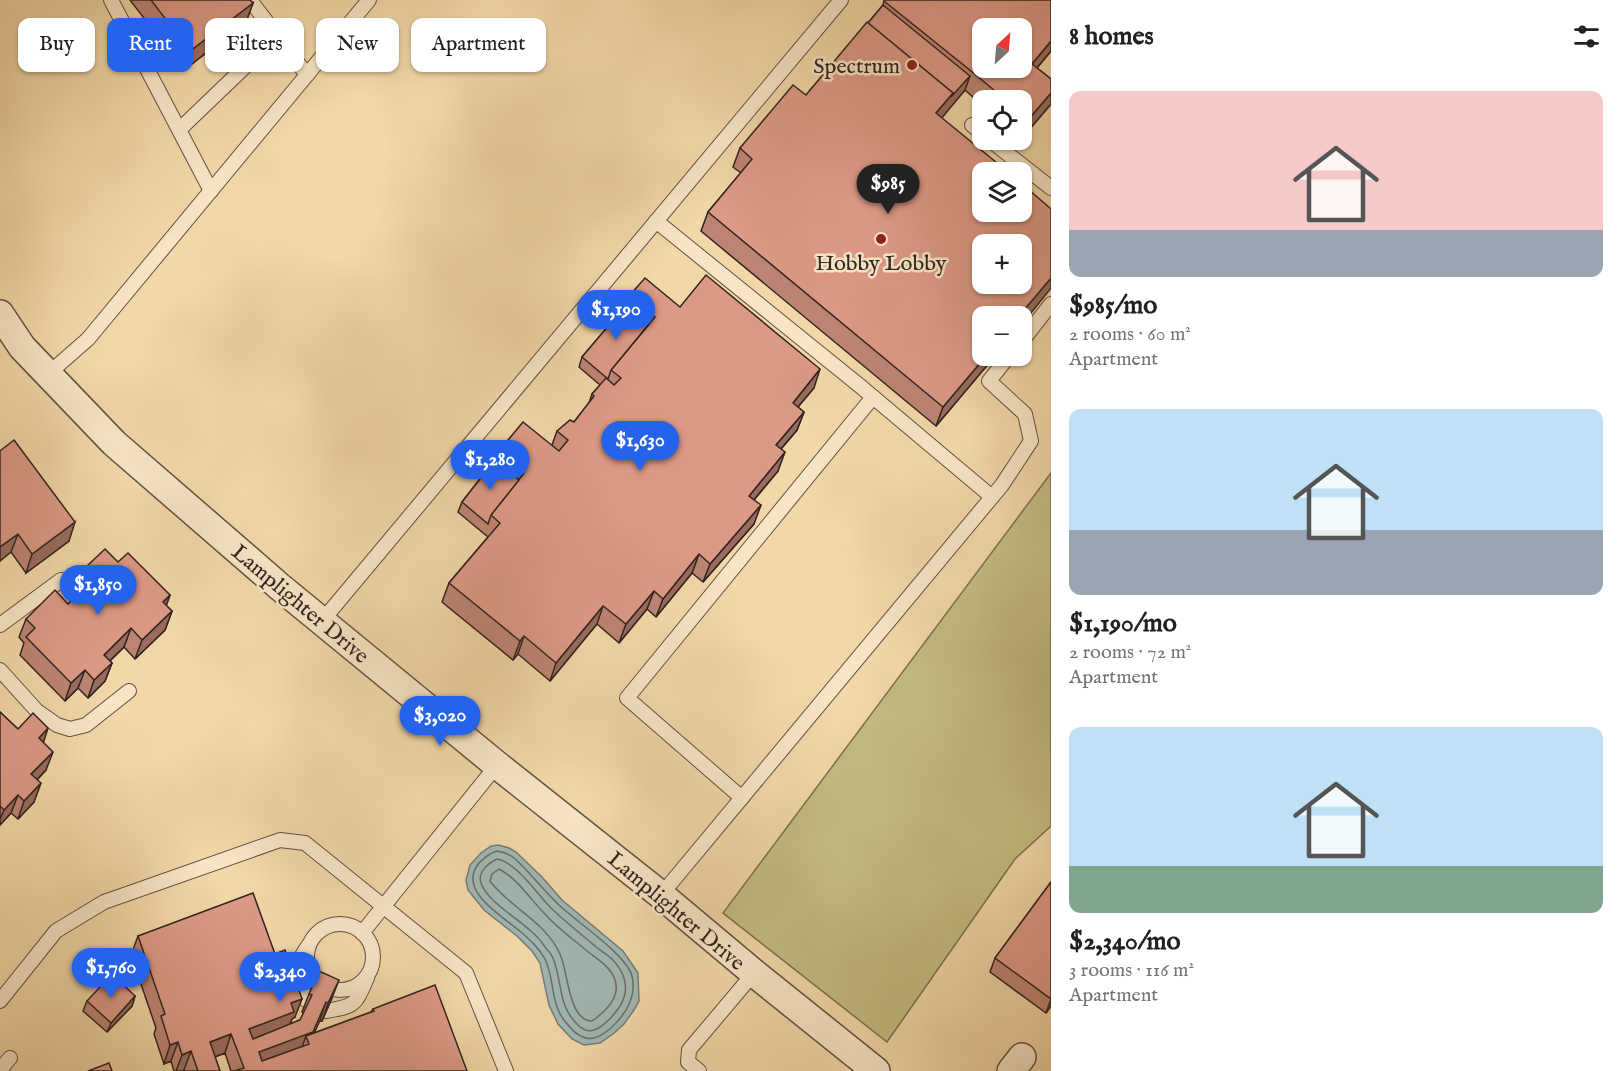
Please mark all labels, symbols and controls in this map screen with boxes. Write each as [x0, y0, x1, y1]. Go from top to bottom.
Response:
chip: Buy [18, 18, 95, 72]
chip: Rent [107, 18, 193, 72]
chip: Filters [205, 18, 304, 72]
chip: New [316, 18, 399, 72]
chip: Apartment [411, 18, 546, 72]
north arrow [972, 18, 1032, 78]
map controls [972, 18, 1032, 366]
text: 8 homes [1069, 20, 1154, 53]
icon: filters [1570, 20, 1603, 53]
place label: Spectrum [813, 53, 900, 81]
marker: Spectrum [905, 58, 919, 72]
button: locate [972, 90, 1032, 150]
icon: home [1282, 130, 1390, 238]
button: layers [972, 162, 1032, 222]
pin: $985 [852, 164, 924, 215]
text: $985 [871, 171, 905, 196]
marker: Hobby Lobby [874, 232, 888, 246]
button: + [972, 234, 1032, 294]
place label: Hobby Lobby [815, 250, 947, 278]
text: $985/mo [1069, 289, 1157, 322]
pin: $1,190 [567, 290, 665, 341]
text: $1,190 [591, 297, 641, 322]
button: − [972, 306, 1032, 366]
text: 2 rooms · 60 m² [1069, 322, 1191, 347]
text: Apartment [1069, 347, 1158, 372]
pin: $1,630 [591, 421, 689, 472]
text: $1,630 [615, 428, 665, 453]
pin: $1,280 [441, 440, 539, 491]
text: $1,280 [465, 447, 515, 472]
icon: home [1282, 448, 1390, 556]
street label: Lamplighter Drive [225, 539, 374, 670]
pin: $1,850 [49, 565, 147, 616]
text: $1,850 [74, 572, 122, 597]
text: $1,190/mo [1069, 607, 1177, 640]
text: 2 rooms · 72 m² [1069, 640, 1191, 665]
text: Apartment [1069, 665, 1158, 690]
pin: $3,020 [391, 696, 489, 747]
text: $3,020 [414, 703, 466, 728]
icon: home [1282, 766, 1390, 874]
street label: Lamplighter Drive [601, 846, 750, 977]
text: $2,340/mo [1069, 925, 1181, 958]
pin: $1,760 [62, 948, 160, 999]
pin: $2,340 [231, 952, 329, 1003]
text: $1,760 [86, 955, 136, 980]
text: 3 rooms · 116 m² [1069, 958, 1194, 983]
text: $2,340 [254, 959, 306, 984]
text: Apartment [1069, 983, 1158, 1008]

